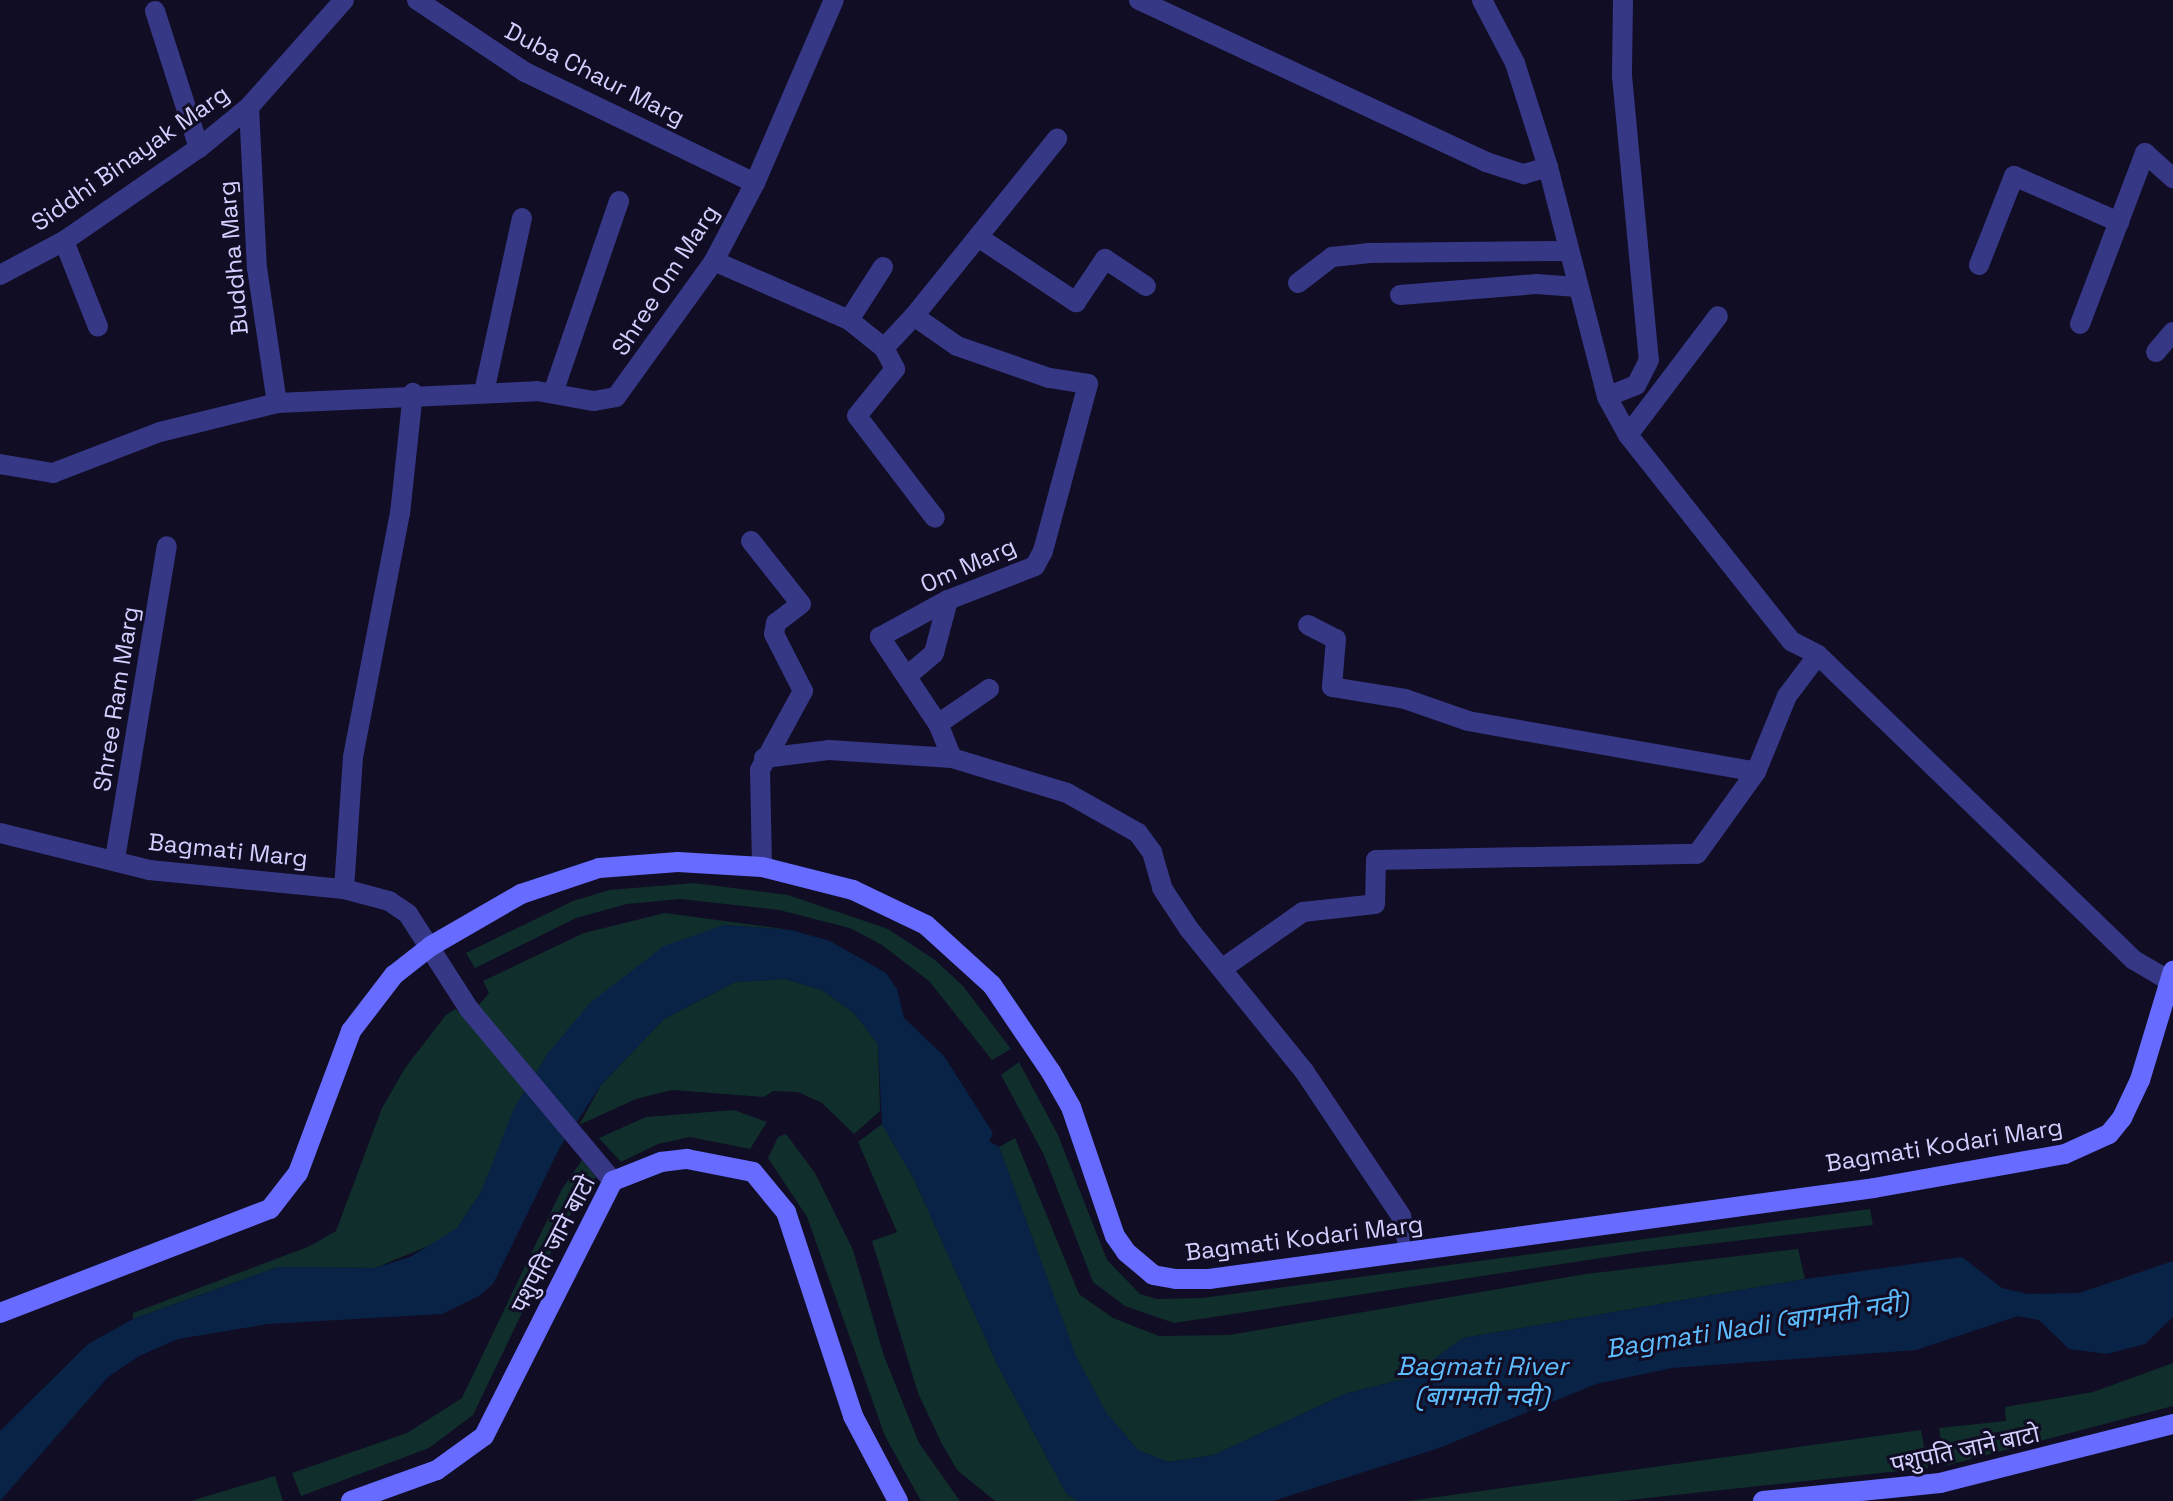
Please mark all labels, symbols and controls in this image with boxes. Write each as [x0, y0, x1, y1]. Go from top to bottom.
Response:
street label: Duba Chaur Marg [500, 16, 690, 132]
street label: Siddhi Binayak Marg [26, 79, 234, 237]
street label: Buddha Marg [212, 180, 254, 336]
street label: Shree Om Marg [606, 199, 724, 361]
street label: Om Marg [916, 531, 1020, 599]
street label: Shree Ram Marg [87, 604, 145, 794]
street label: Bagmati Marg [147, 827, 309, 873]
street label: Bagmati Kodari Marg [1824, 1112, 2064, 1178]
street label: पशुपति जाने बाटो [505, 1170, 601, 1318]
street label: Bagmati Kodari Marg [1183, 1209, 1425, 1267]
water label: Bagmati Nadi (बागमती नदी) [1603, 1287, 1911, 1365]
water label: Bagmati River (बागमती नदी) [1396, 1351, 1568, 1412]
street label: पशुपति जाने बाटो [1888, 1419, 2042, 1479]

